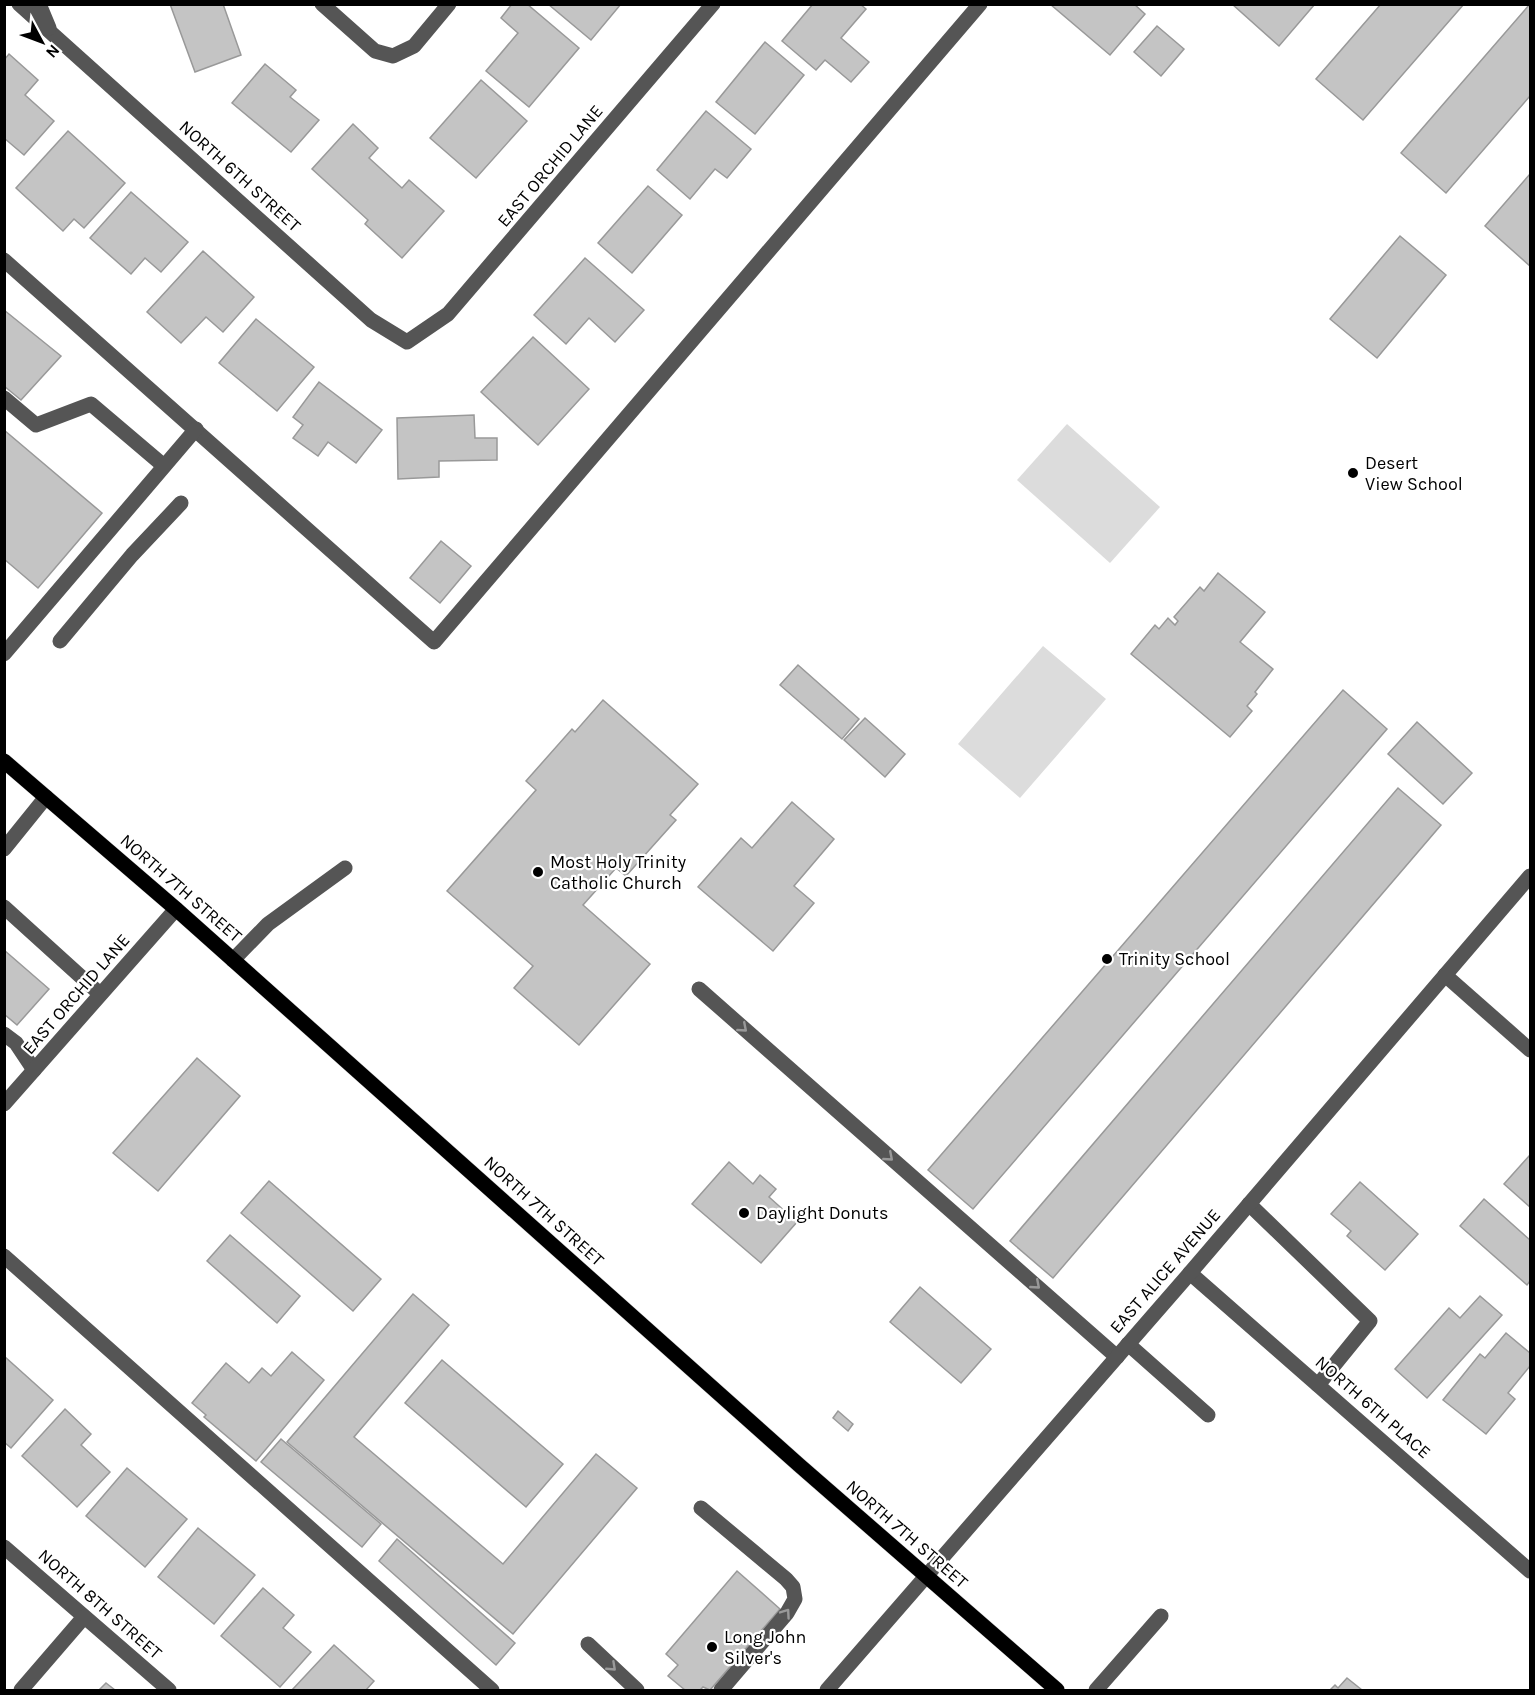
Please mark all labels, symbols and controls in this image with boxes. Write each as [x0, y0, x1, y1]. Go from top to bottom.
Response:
north arrow [12, 12, 72, 72]
text: N [42, 41, 64, 62]
street label: EAST ORCHID LANE [492, 100, 608, 232]
street label: NORTH 6TH STREET [175, 116, 305, 236]
place label: Desert View School [1365, 452, 1463, 495]
marker: Desert View School [1346, 466, 1360, 480]
street label: NORTH 7TH STREET [116, 829, 246, 947]
place label: Most Holy Trinity Catholic Church [550, 851, 687, 894]
marker: Most Holy Trinity Catholic Church [531, 865, 545, 879]
street label: EAST ORCHID LANE [18, 929, 134, 1059]
place label: Trinity School [1119, 948, 1230, 970]
marker: Trinity School [1100, 952, 1114, 966]
one-way arrow [736, 1021, 747, 1032]
one-way arrow [883, 1150, 893, 1161]
street label: NORTH 7TH STREET [479, 1151, 609, 1271]
place label: Daylight Donuts [756, 1202, 888, 1224]
street label: EAST ALICE AVENUE [1105, 1204, 1225, 1338]
marker: Daylight Donuts [737, 1206, 751, 1220]
one-way arrow [1029, 1278, 1040, 1289]
street label: NORTH 6TH PLACE [1311, 1351, 1435, 1463]
street label: NORTH 7TH STREET [842, 1475, 972, 1593]
street label: NORTH 8TH STREET [34, 1544, 166, 1664]
one-way arrow [779, 1609, 790, 1620]
place label: Long John Silver's [724, 1626, 806, 1669]
marker: Long John Silver's [705, 1640, 719, 1654]
one-way arrow [606, 1660, 616, 1671]

